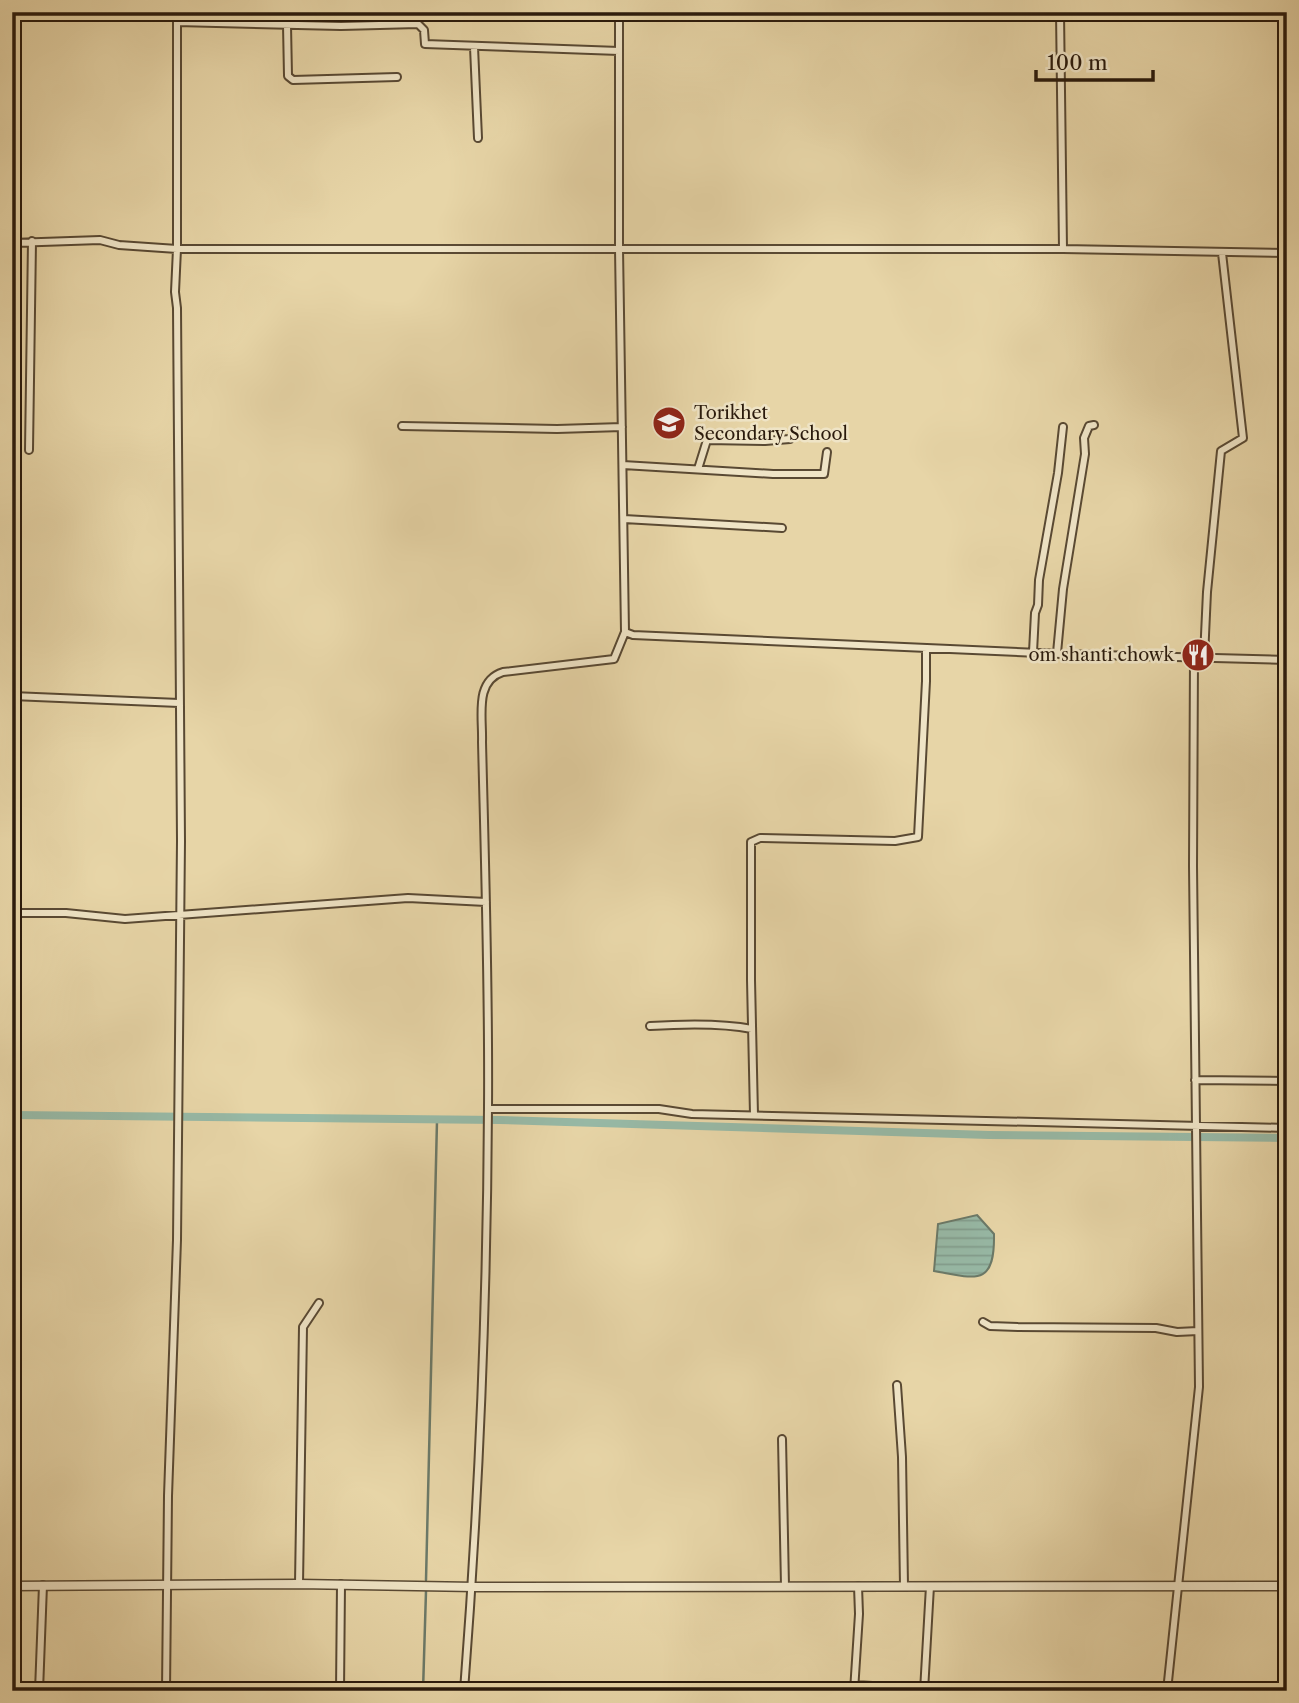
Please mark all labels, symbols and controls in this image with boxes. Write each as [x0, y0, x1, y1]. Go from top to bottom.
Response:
scale bar [1036, 38, 1154, 82]
text: 100 m [1047, 50, 1108, 75]
place label: Torikhet Secondary School [694, 402, 848, 445]
school or university icon: Torikhet Secondary School [650, 404, 688, 442]
restaurant icon: om shanti chowk [1179, 636, 1217, 674]
place label: om shanti chowk [1028, 644, 1176, 666]

